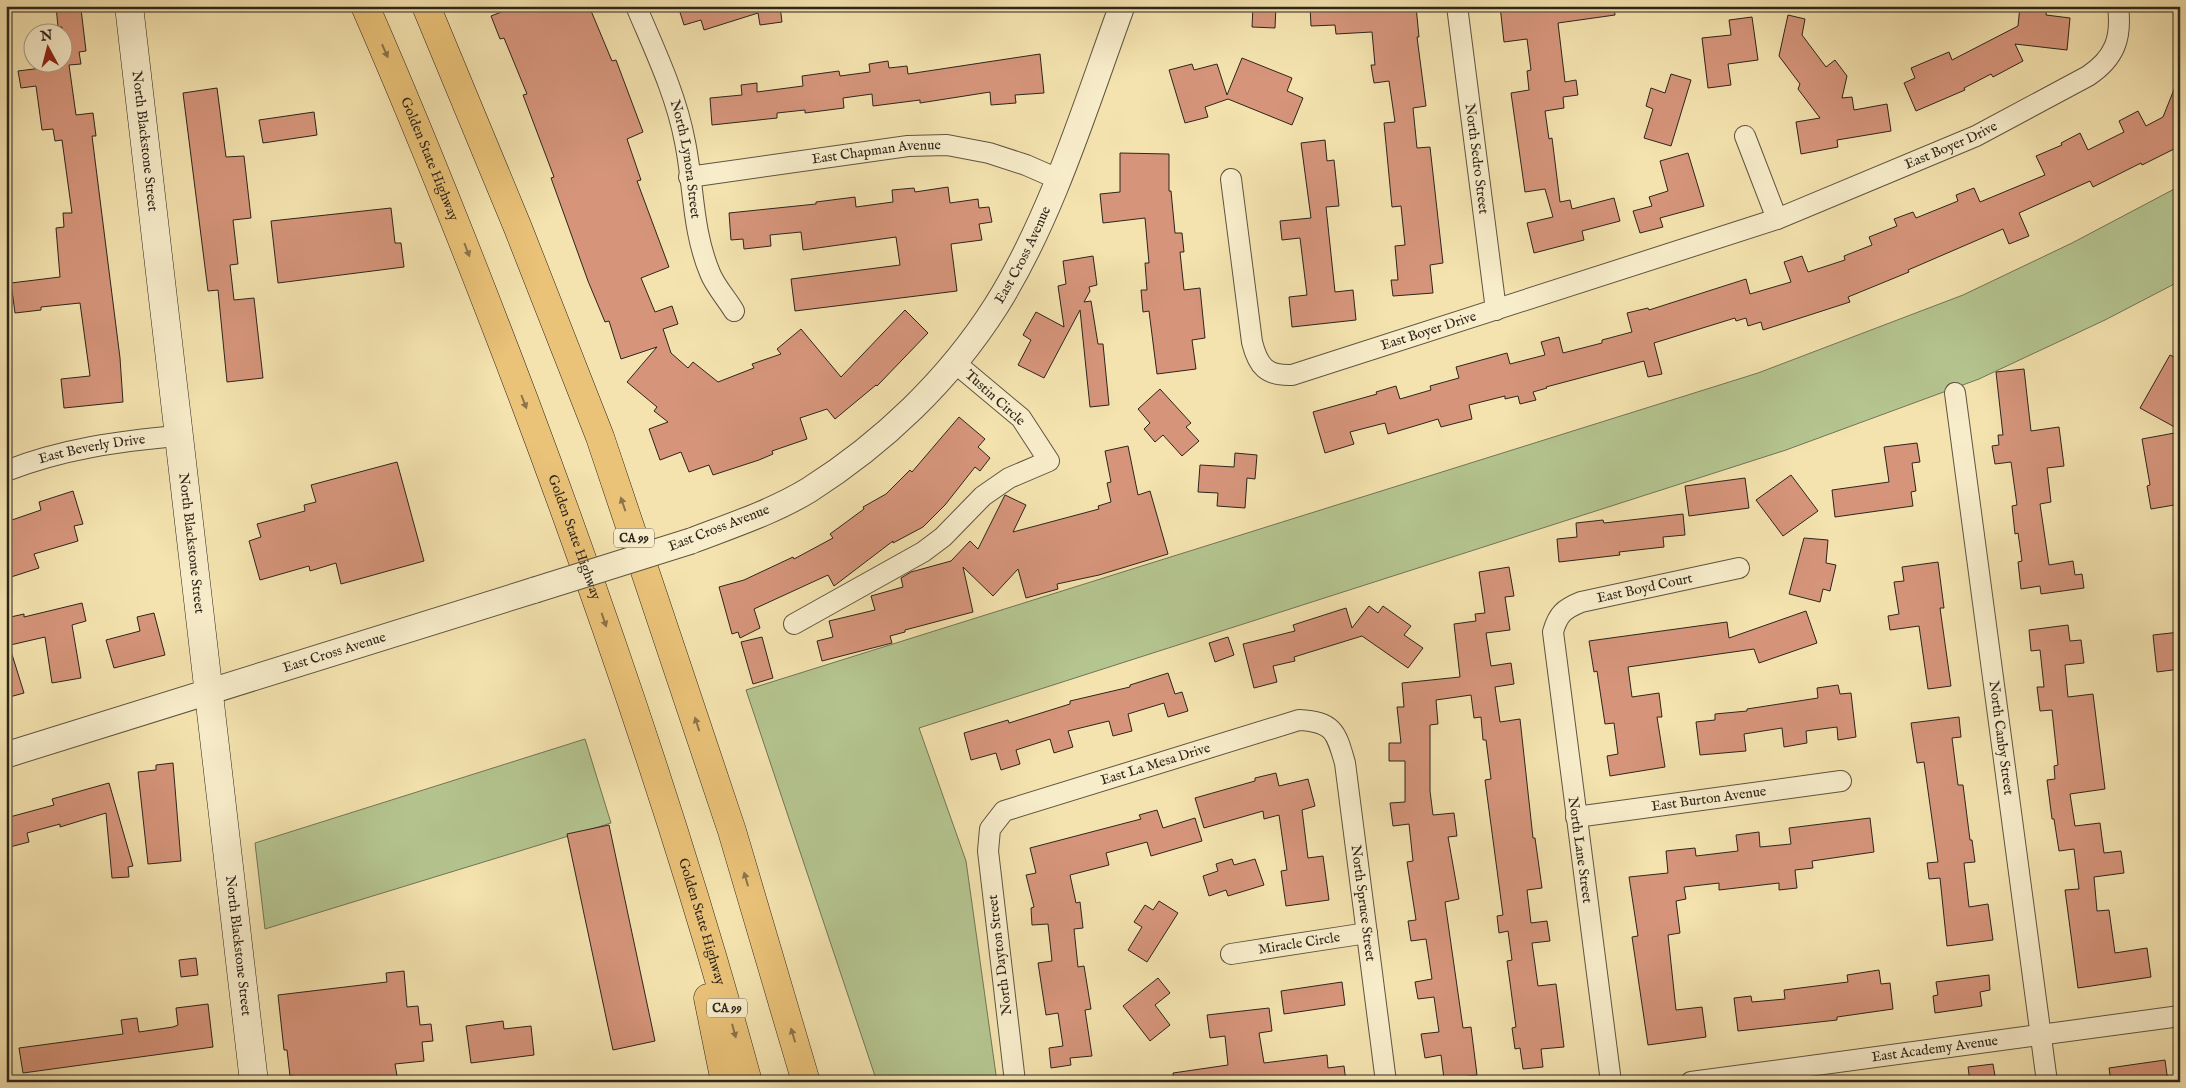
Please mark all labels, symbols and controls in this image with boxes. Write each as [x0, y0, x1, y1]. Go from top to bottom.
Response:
north arrow [22, 22, 72, 72]
text: N [38, 26, 54, 46]
one-way arrow [381, 44, 389, 58]
street label: North Blackstone Street [128, 70, 162, 213]
street label: Golden State Highway [396, 95, 463, 224]
street label: North Lynora Street [666, 98, 705, 220]
street label: North Sedro Street [1461, 102, 1493, 215]
street label: East Boyer Drive [1902, 117, 2001, 174]
street label: East Chapman Avenue [811, 136, 942, 169]
street label: East Cross Avenue [991, 203, 1055, 307]
one-way arrow [463, 242, 471, 257]
street label: East Boyer Drive [1379, 307, 1479, 355]
street label: Tustin Circle [961, 366, 1029, 430]
one-way arrow [521, 394, 528, 409]
street label: East Beverly Drive [36, 430, 147, 468]
street label: North Blackstone Street [174, 472, 209, 615]
street label: Golden State Highway [543, 472, 605, 602]
one-way arrow [618, 496, 626, 511]
street label: East Cross Avenue [666, 500, 773, 556]
road number: CA 99 [614, 528, 654, 548]
street label: East Boyd Court [1595, 569, 1694, 607]
one-way arrow [600, 613, 608, 628]
street label: East Cross Avenue [281, 628, 389, 677]
street label: North Canby Street [1985, 680, 2018, 796]
one-way arrow [693, 717, 701, 732]
street label: East La Mesa Drive [1098, 739, 1213, 790]
street label: East Burton Avenue [1650, 782, 1768, 816]
street label: North Lane Street [1564, 796, 1596, 905]
street label: North Spruce Street [1347, 844, 1379, 963]
street label: Golden State Highway [674, 856, 729, 987]
one-way arrow [742, 872, 750, 887]
street label: North Blackstone Street [221, 874, 255, 1017]
street label: North Dayton Street [984, 894, 1016, 1016]
street label: Miracle Circle [1257, 928, 1342, 959]
road number: CA 99 [707, 998, 747, 1018]
one-way arrow [731, 1024, 739, 1039]
one-way arrow [789, 1027, 797, 1042]
street label: East Academy Avenue [1870, 1032, 2000, 1067]

